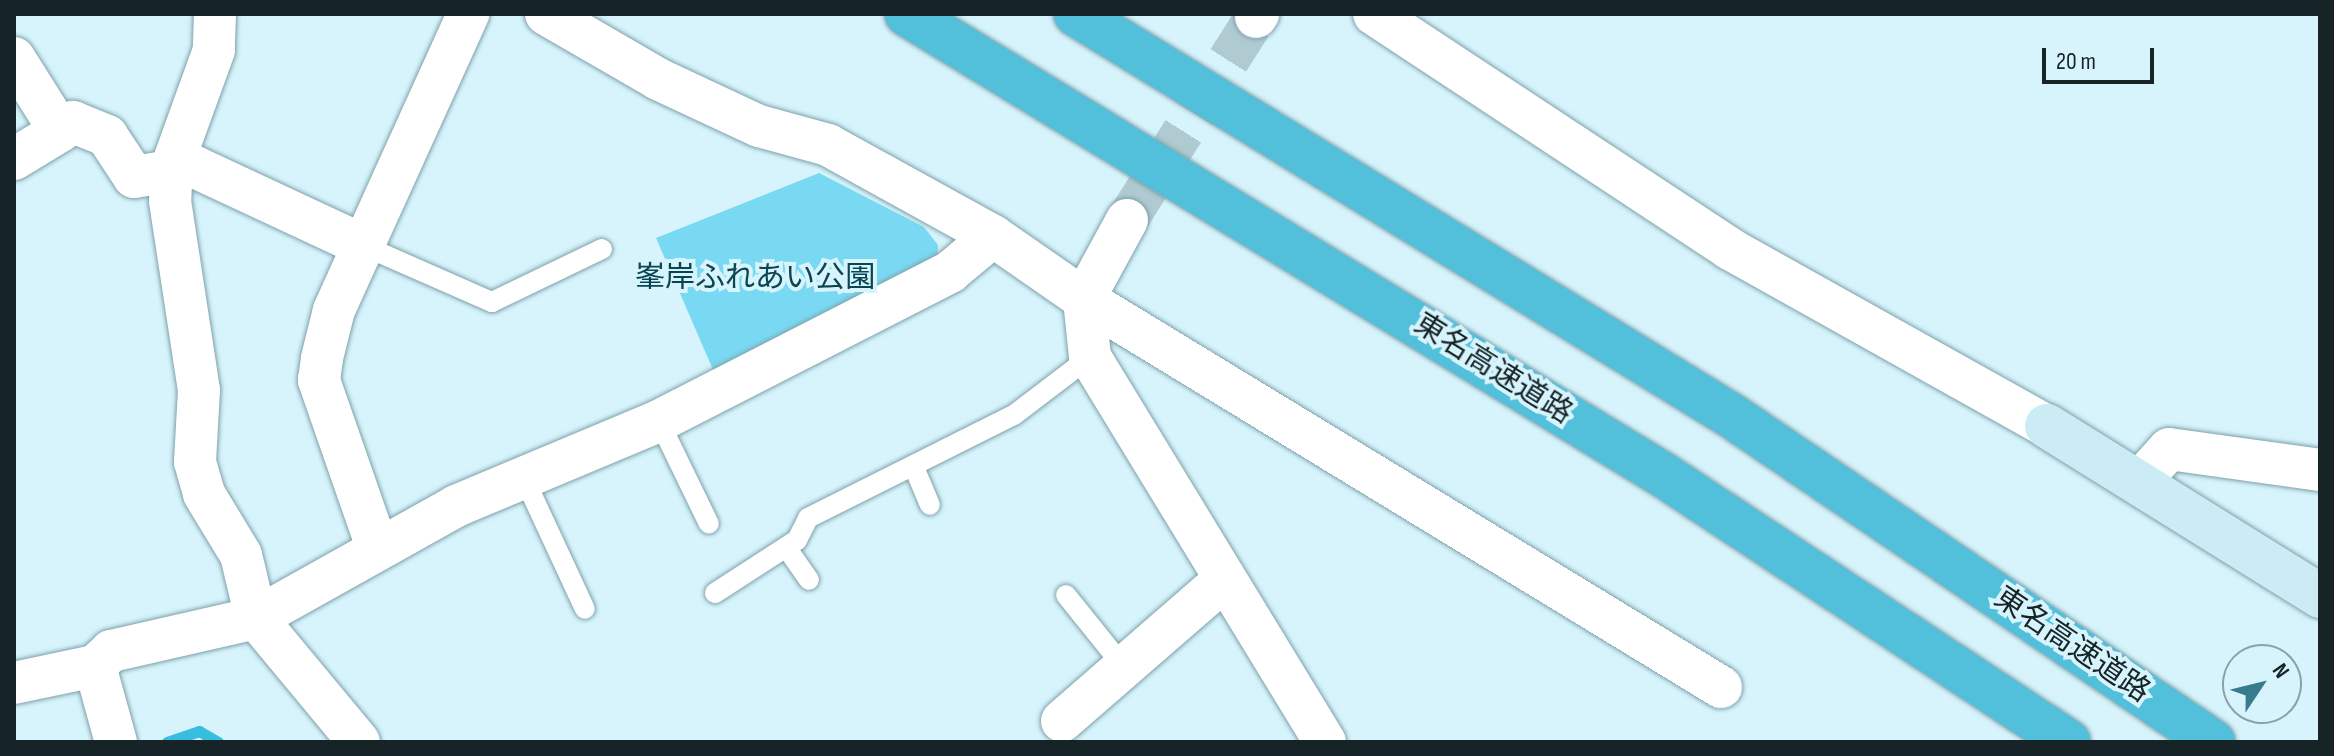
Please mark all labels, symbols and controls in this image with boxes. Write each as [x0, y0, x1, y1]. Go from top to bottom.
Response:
scale bar [2046, 32, 2158, 82]
text: 20 m [2056, 47, 2096, 76]
park label: 峯岸ふれあい公園 [635, 260, 875, 296]
street label: 東名高速道路 [1407, 306, 1579, 432]
street label: 東名高速道路 [1987, 580, 2157, 710]
north arrow [2222, 644, 2302, 724]
text: N [2266, 659, 2295, 684]

